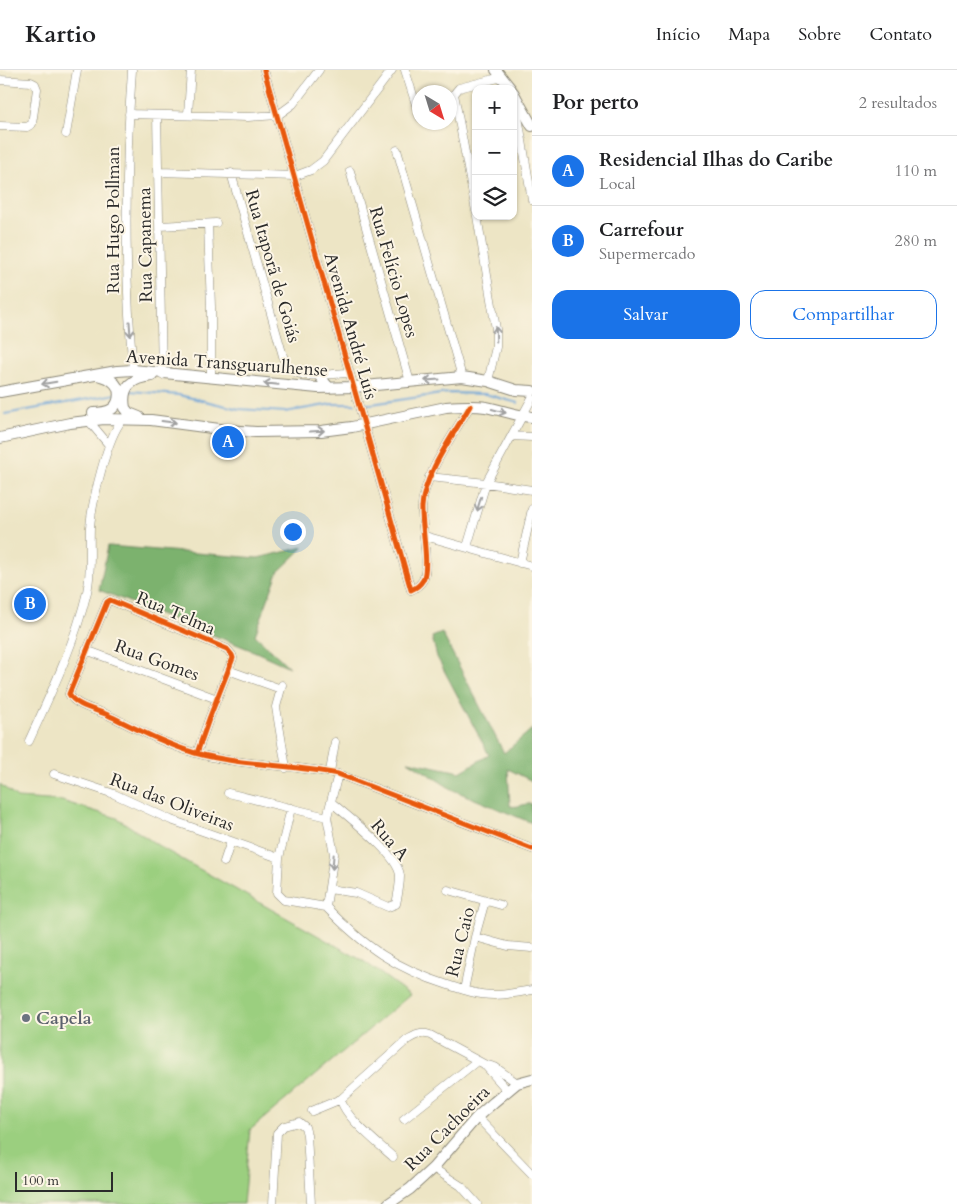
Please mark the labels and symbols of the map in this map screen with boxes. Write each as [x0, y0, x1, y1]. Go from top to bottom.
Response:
north arrow [412, 85, 457, 130]
street label: Rua Hugo Pollman [101, 146, 126, 294]
street label: Rua Itaporã de Goiás [239, 186, 306, 346]
street label: Rua Capanema [132, 187, 159, 303]
street label: Rua Felício Lopes [363, 204, 424, 341]
street label: Avenida André Luís [318, 250, 383, 402]
one-way arrow [125, 320, 134, 336]
one-way arrow [491, 326, 501, 342]
street label: Avenida Transguarulhense [125, 344, 329, 383]
one-way arrow [425, 375, 441, 384]
one-way arrow [41, 379, 57, 389]
one-way arrow [263, 379, 279, 389]
one-way arrow [491, 407, 507, 416]
one-way arrow [161, 417, 177, 427]
pin: A [212, 423, 244, 461]
one-way arrow [309, 427, 325, 436]
one-way arrow [474, 496, 484, 512]
your location [280, 519, 306, 545]
pin: B [14, 585, 46, 623]
street label: Rua Telma [132, 586, 220, 641]
street label: Rua Gomes [111, 634, 203, 687]
street label: Rua das Oliveiras [106, 767, 237, 838]
street label: Rua A [365, 814, 415, 867]
one-way arrow [328, 854, 338, 870]
street label: Rua Caio [440, 904, 481, 980]
place label: Capela [36, 1006, 92, 1031]
marker: Capela [20, 1012, 32, 1024]
street label: Rua Cachoeira [399, 1080, 496, 1177]
scale bar [15, 1169, 112, 1192]

